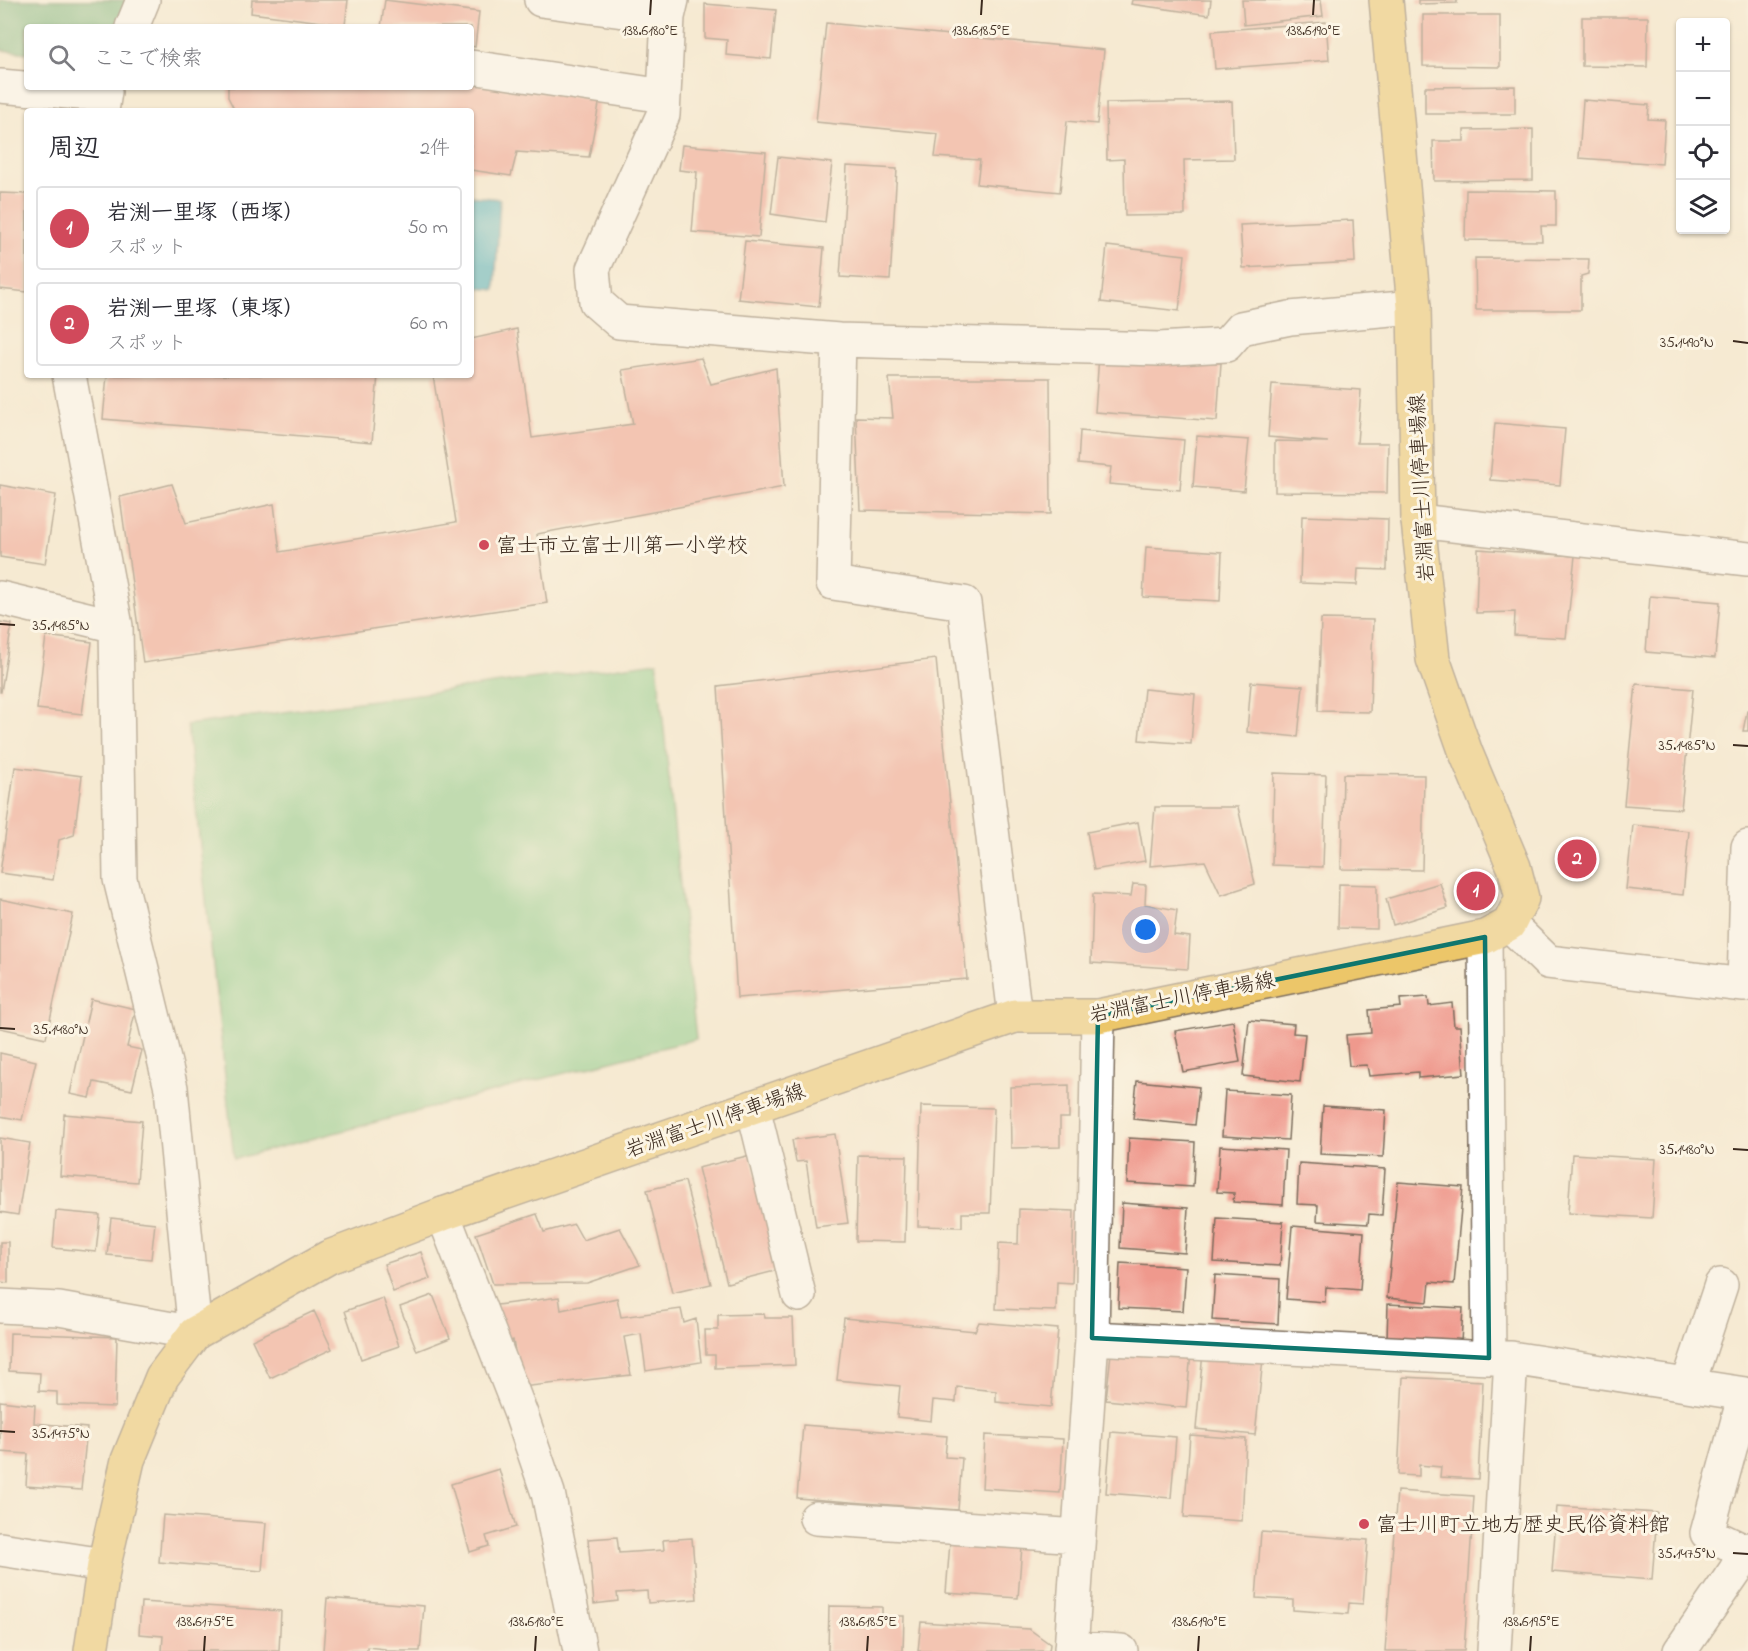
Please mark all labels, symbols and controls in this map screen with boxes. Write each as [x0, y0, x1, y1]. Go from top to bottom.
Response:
map controls [1676, 18, 1730, 234]
button: + [1676, 18, 1730, 72]
text: 138.6180°E [622, 20, 678, 42]
text: 138.6185°E [952, 20, 1010, 42]
text: 138.6190°E [1285, 20, 1341, 42]
search box [24, 24, 474, 90]
icon: search [45, 41, 78, 74]
text: ここで検索 [93, 44, 203, 76]
button: − [1676, 72, 1730, 126]
button: locate [1676, 126, 1730, 180]
text: 周辺 [48, 131, 100, 169]
text: 2件 [420, 135, 450, 164]
button: layers [1676, 180, 1730, 234]
text: 岩渕一里塚（西塚） [107, 198, 305, 230]
text: 1 [66, 214, 73, 243]
text: 50 m [407, 214, 448, 243]
text: スポット [107, 234, 187, 263]
text: 岩渕一里塚（東塚） [107, 294, 305, 326]
text: 2 [65, 310, 74, 339]
text: 60 m [410, 310, 448, 339]
text: スポット [107, 330, 187, 359]
text: 35.1490°N [1660, 332, 1714, 354]
street label: 岩淵富士川停車場線 [1403, 393, 1443, 583]
place label: 富士市立富士川第一小学校 [496, 532, 748, 562]
marker: 富士市立富士川第一小学校 [477, 538, 491, 552]
text: 35.1485°N [32, 615, 90, 637]
text: 35.1485°N [1658, 735, 1716, 757]
pin: 2 [1558, 836, 1596, 882]
pin: 1 [1456, 868, 1496, 914]
your location [1131, 915, 1160, 944]
street label: 岩淵富士川停車場線 [1087, 966, 1278, 1032]
text: 35.1480°N [33, 1019, 89, 1041]
street label: 岩淵富士川停車場線 [621, 1077, 810, 1167]
text: 35.1480°N [1659, 1139, 1715, 1161]
text: 35.1475°N [32, 1423, 90, 1445]
place label: 富士川町立地方歴史民俗資料館 [1376, 1511, 1670, 1541]
marker: 富士川町立地方歴史民俗資料館 [1357, 1517, 1371, 1531]
text: 35.1475°N [1658, 1543, 1716, 1565]
text: 138.6175°E [176, 1611, 234, 1633]
text: 138.6180°E [508, 1611, 564, 1633]
text: 138.6185°E [839, 1611, 897, 1633]
text: 138.6190°E [1171, 1611, 1227, 1633]
text: 138.6195°E [1502, 1611, 1560, 1633]

